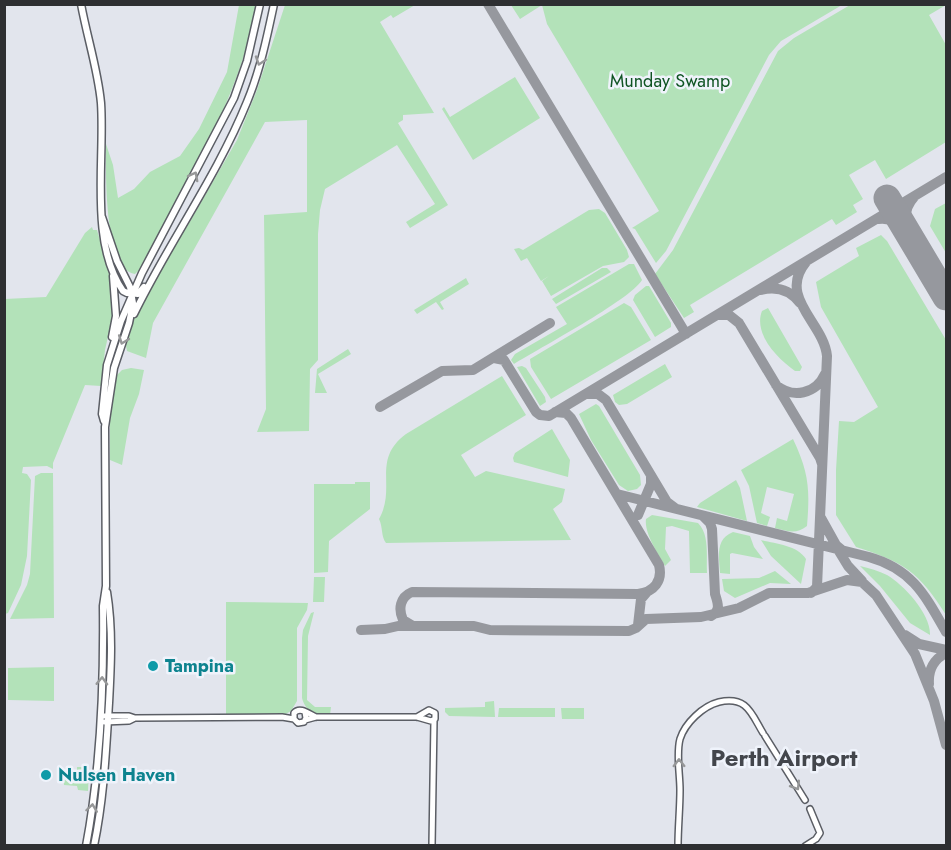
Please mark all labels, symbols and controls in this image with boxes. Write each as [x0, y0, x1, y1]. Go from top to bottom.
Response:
one-way arrow [255, 55, 267, 66]
park label: Munday Swamp [610, 68, 730, 94]
one-way arrow [187, 171, 198, 182]
one-way arrow [118, 334, 131, 345]
place label: Tampina [165, 653, 234, 679]
marker: Tampina [146, 659, 160, 673]
one-way arrow [95, 677, 108, 686]
district label: Perth Airport [711, 740, 858, 775]
one-way arrow [673, 759, 686, 768]
place label: Nulsen Haven [58, 762, 175, 788]
marker: Nulsen Haven [39, 768, 53, 782]
one-way arrow [789, 779, 800, 790]
one-way arrow [86, 804, 98, 813]

